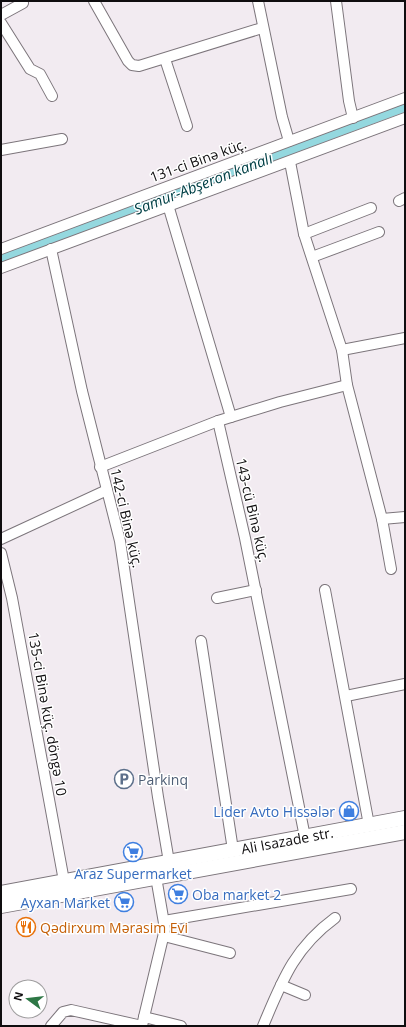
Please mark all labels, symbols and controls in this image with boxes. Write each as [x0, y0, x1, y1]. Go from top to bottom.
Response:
street label: 131-ci Binə küç. [147, 134, 249, 186]
water label: Samur-Abşeron kanalı [131, 147, 275, 219]
street label: 143-cü Binə küç. [232, 456, 274, 564]
street label: 142-ci Binə küç. [106, 466, 148, 570]
street label: 135-ci Binə küç. döngə 10 [24, 631, 72, 797]
parking icon: Parkinq [113, 768, 135, 790]
place label: Parkinq [138, 770, 188, 789]
shop icon: Lider Avto Hissələr [338, 800, 360, 822]
place label: Lider Avto Hissələr [213, 802, 335, 821]
street label: Ali Isazade str. [239, 822, 335, 858]
supermarket icon: Araz Supermarket [122, 841, 144, 863]
place label: Araz Supermarket [74, 864, 192, 883]
supermarket icon: Oba market 2 [167, 883, 189, 905]
place label: Oba market 2 [192, 885, 281, 904]
supermarket icon: Ayxan Market [113, 891, 135, 913]
place label: Ayxan Market [21, 893, 110, 912]
restaurant icon: Qədirxum Mərasim Evi [15, 916, 37, 938]
place label: Qədirxum Mərasim Evi [40, 918, 188, 937]
north arrow [8, 979, 48, 1019]
text: N [9, 990, 26, 1003]

